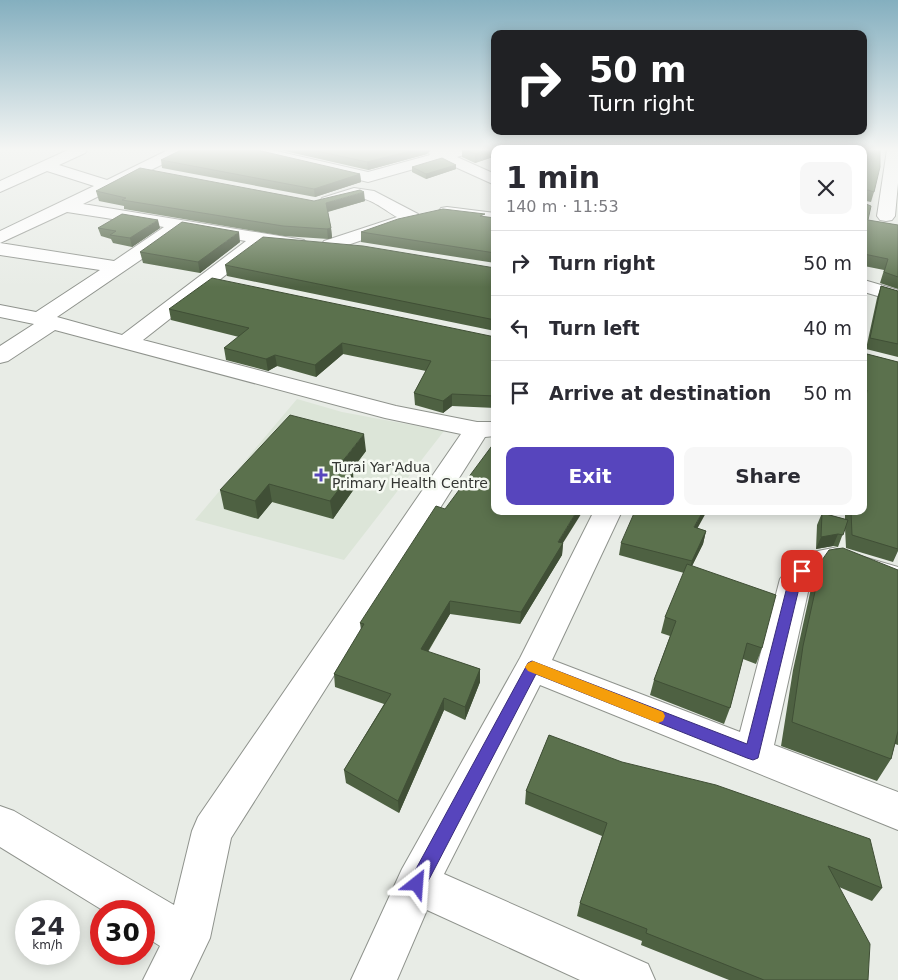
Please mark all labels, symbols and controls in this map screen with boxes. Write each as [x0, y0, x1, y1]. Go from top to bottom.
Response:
icon: right [506, 50, 571, 115]
text: 50 m [589, 50, 686, 90]
text: Turn right [589, 91, 694, 116]
text: 1 min [506, 160, 600, 195]
button: close [800, 162, 852, 214]
text: 140 m · 11:53 [506, 197, 619, 216]
icon: right [506, 249, 534, 277]
text: Turn right [549, 252, 655, 274]
text: 50 m [803, 252, 852, 274]
icon: left [506, 314, 534, 342]
text: Turn left [549, 317, 640, 339]
text: 40 m [803, 317, 852, 339]
icon: arrive [506, 379, 534, 407]
text: Arrive at destination [549, 382, 771, 404]
text: 50 m [803, 382, 852, 404]
button: Exit [506, 447, 674, 505]
button: Share [684, 447, 852, 505]
place label: Turai Yar'Adua Primary Health Centre [331, 459, 488, 491]
marker: Turai Yar'Adua Primary Health Centre [314, 468, 328, 482]
pin [781, 550, 823, 592]
icon: arrive [788, 557, 816, 585]
position arrow [390, 857, 442, 909]
speed limit sign: 30 [90, 900, 155, 965]
text: 24 [30, 912, 65, 941]
text: km/h [32, 938, 63, 952]

